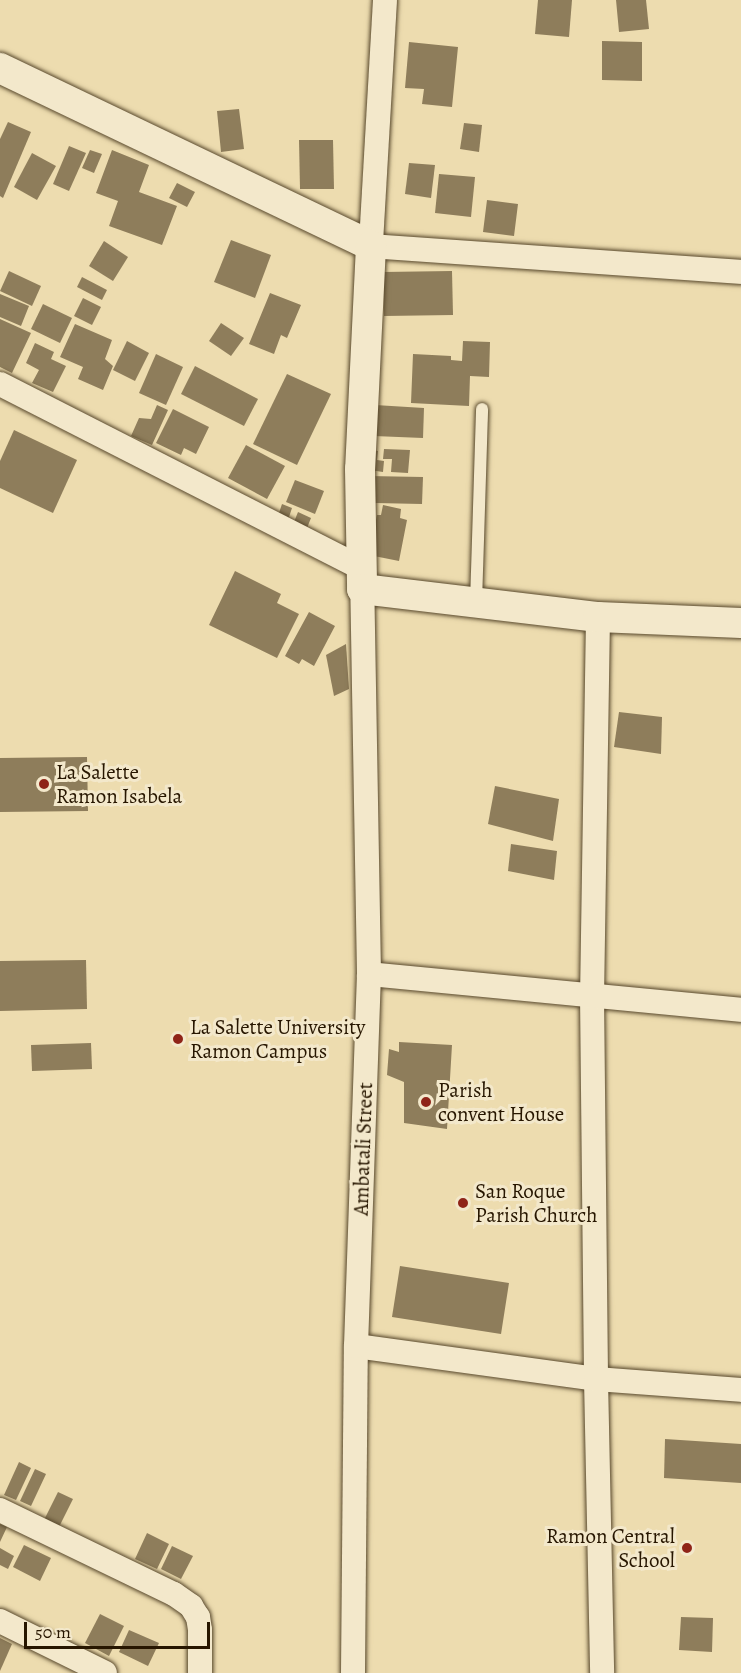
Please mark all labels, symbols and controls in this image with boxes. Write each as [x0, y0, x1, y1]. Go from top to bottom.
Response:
place label: La Salette Ramon Isabela [56, 759, 182, 809]
marker: La Salette Ramon Isabela [37, 777, 51, 791]
place label: La Salette University Ramon Campus [190, 1014, 365, 1064]
marker: La Salette University Ramon Campus [171, 1032, 185, 1046]
place label: Parish convent House [438, 1077, 564, 1127]
street label: Ambatali Street [348, 1082, 378, 1216]
marker: Parish convent House [419, 1095, 433, 1109]
place label: San Roque Parish Church [475, 1178, 597, 1228]
marker: San Roque Parish Church [456, 1196, 470, 1210]
place label: Ramon Central School [546, 1523, 675, 1573]
marker: Ramon Central School [680, 1541, 694, 1555]
scale bar [27, 1610, 213, 1648]
text: 50 m [35, 1620, 71, 1644]

